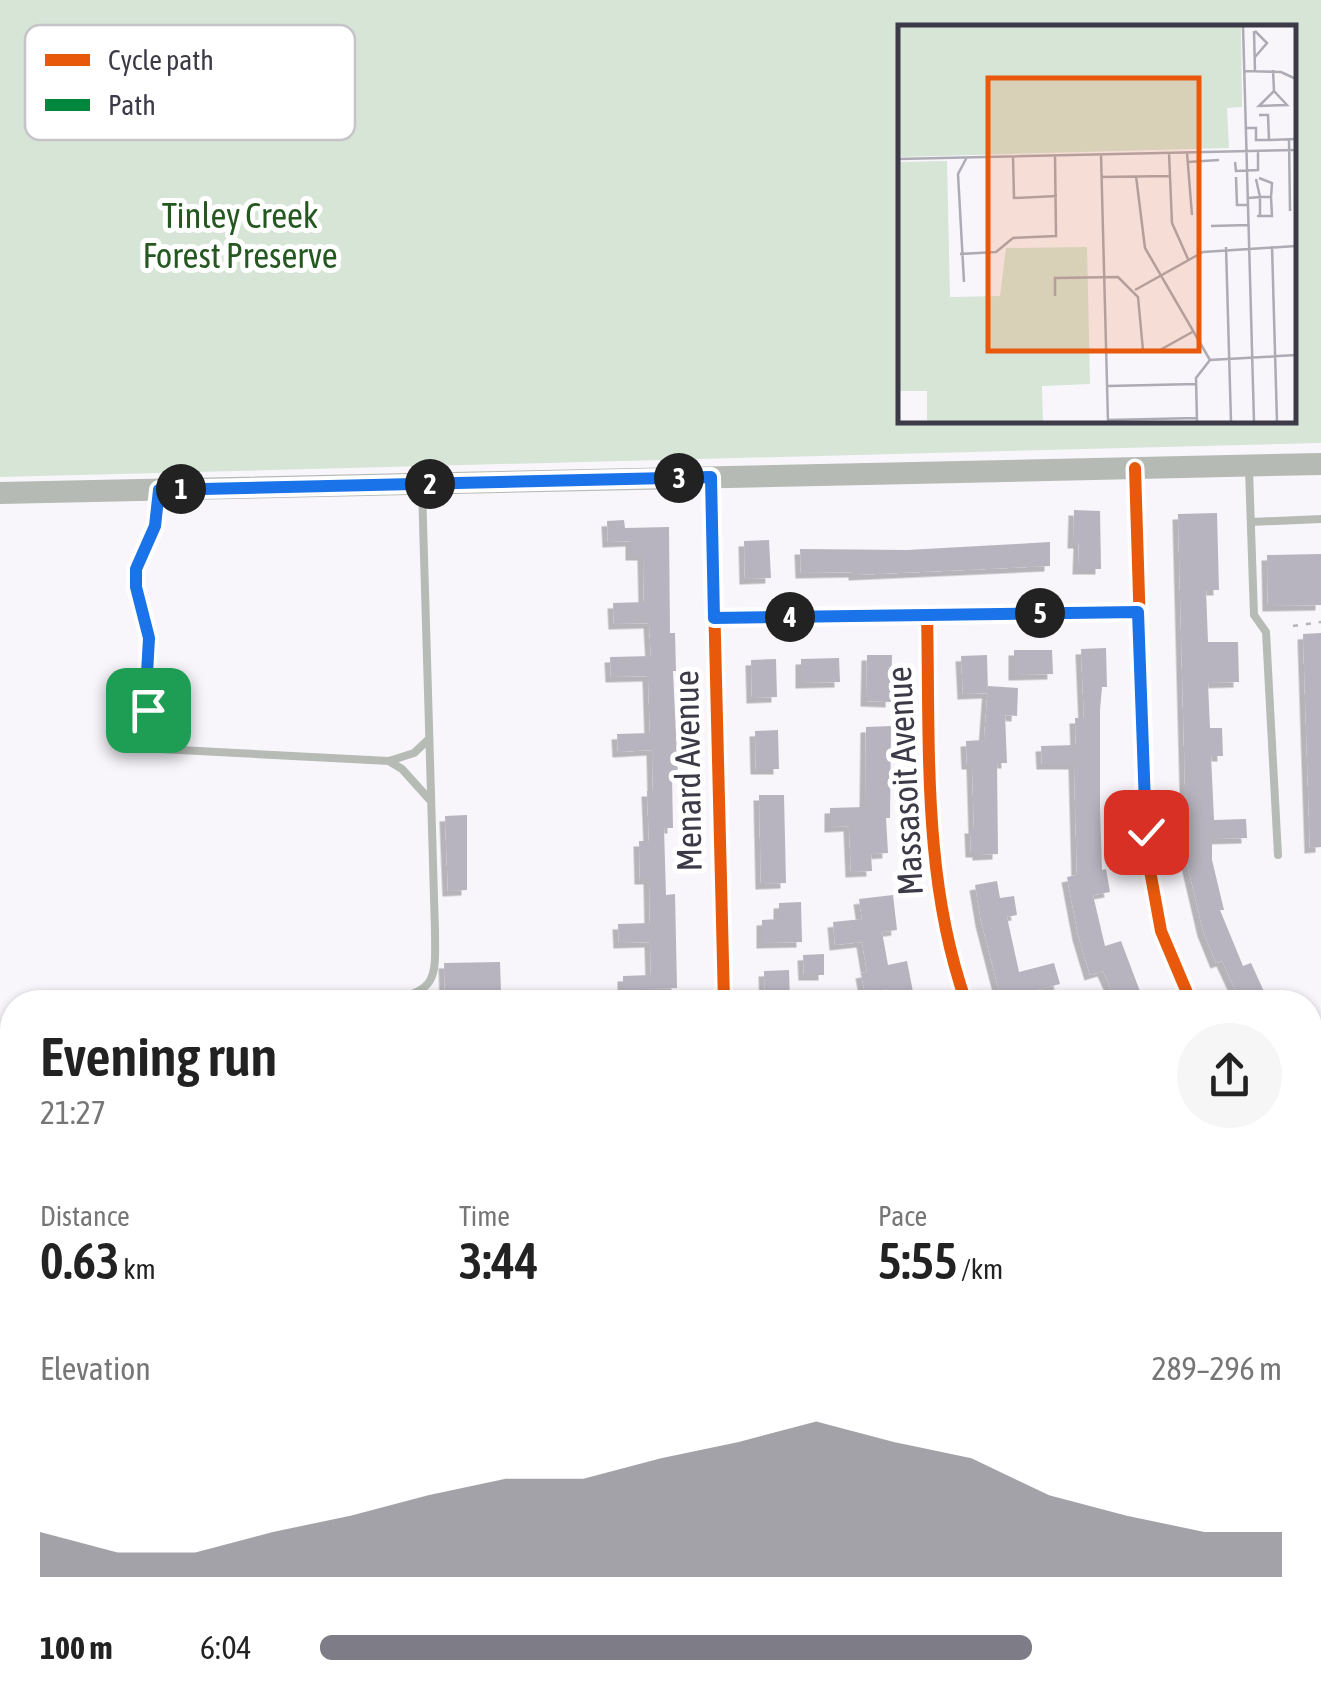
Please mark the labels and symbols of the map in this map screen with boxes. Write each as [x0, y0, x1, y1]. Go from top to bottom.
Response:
legend [25, 25, 355, 140]
inset map [898, 25, 1296, 422]
text: Cycle path [108, 44, 214, 76]
text: Path [108, 89, 156, 121]
park label: Tinley Creek Forest Preserve [142, 195, 338, 275]
pin: 3 [654, 453, 704, 503]
pin: 2 [405, 459, 455, 509]
pin: 1 [156, 464, 206, 514]
pin: 5 [1015, 588, 1065, 638]
pin: 4 [765, 592, 815, 642]
street label: Massasoit Avenue [878, 665, 930, 897]
pin [106, 668, 191, 753]
street label: Menard Avenue [665, 670, 709, 872]
pin [1104, 790, 1189, 875]

